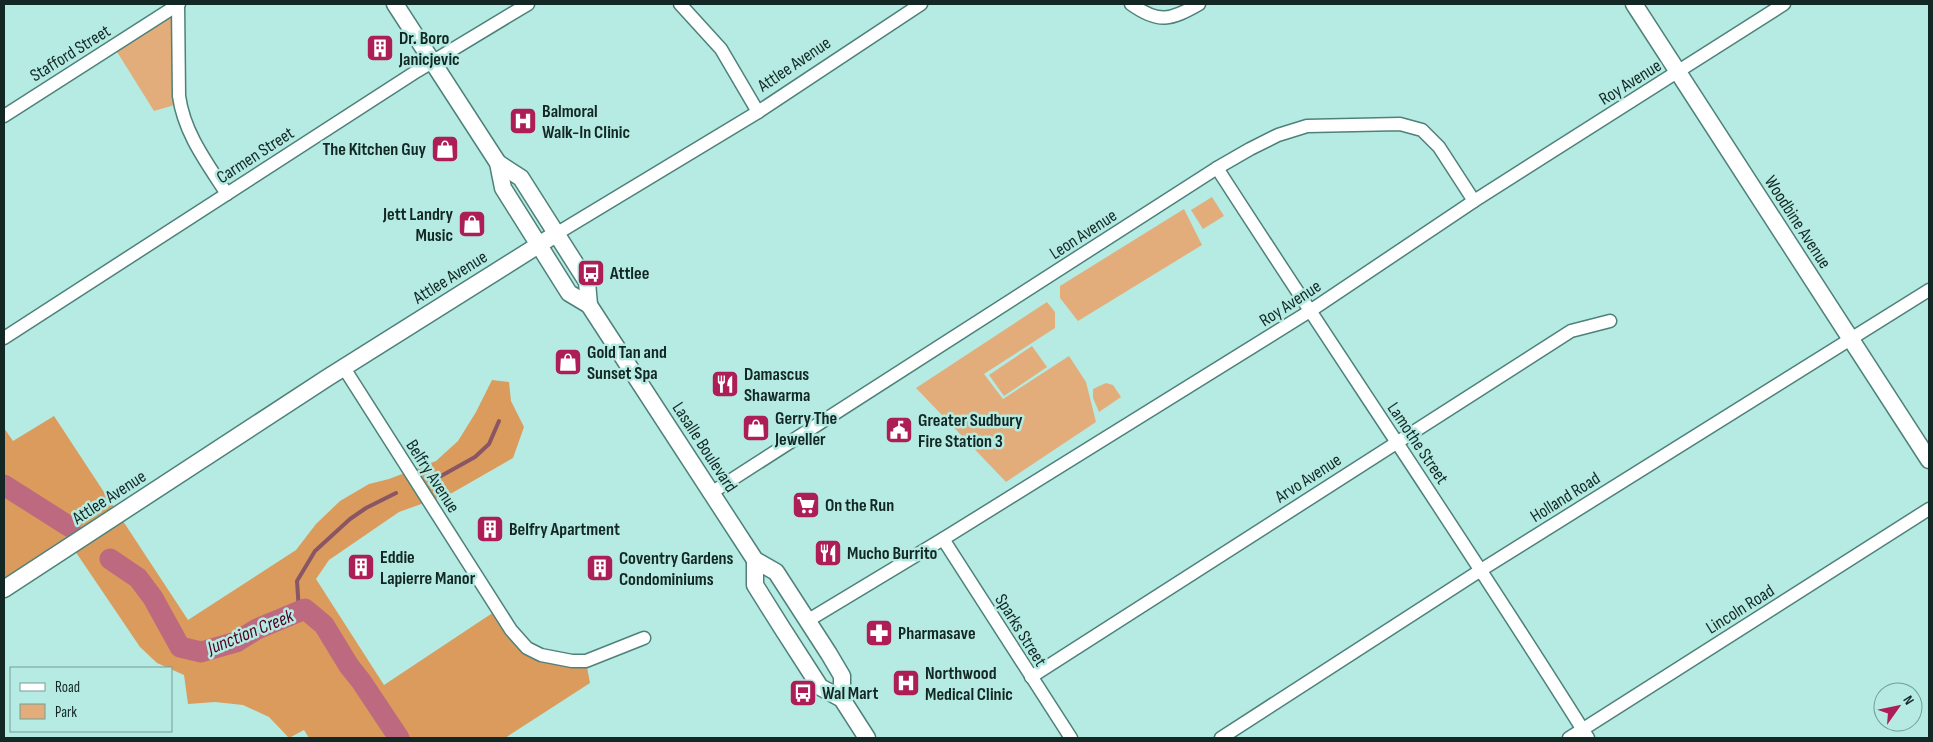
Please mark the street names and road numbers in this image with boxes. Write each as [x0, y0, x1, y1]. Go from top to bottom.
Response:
street label: Stafford Street [26, 20, 115, 86]
street label: Attlee Avenue [753, 32, 835, 97]
street label: Roy Avenue [1595, 55, 1665, 110]
street label: Carmen Street [213, 122, 298, 188]
street label: Woodbine Avenue [1760, 172, 1835, 273]
street label: Leon Avenue [1046, 205, 1121, 264]
street label: Attlee Avenue [408, 246, 491, 309]
street label: Roy Avenue [1256, 276, 1325, 331]
street label: Lasalle Boulevard [668, 398, 741, 496]
street label: Lamothe Street [1383, 398, 1453, 488]
street label: Belfry Avenue [401, 436, 464, 517]
street label: Arvo Avenue [1270, 449, 1345, 508]
street label: Attlee Avenue [68, 466, 150, 529]
street label: Holland Road [1526, 468, 1604, 527]
street label: Lincoln Road [1702, 580, 1778, 639]
street label: Sparks Street [990, 590, 1051, 671]

